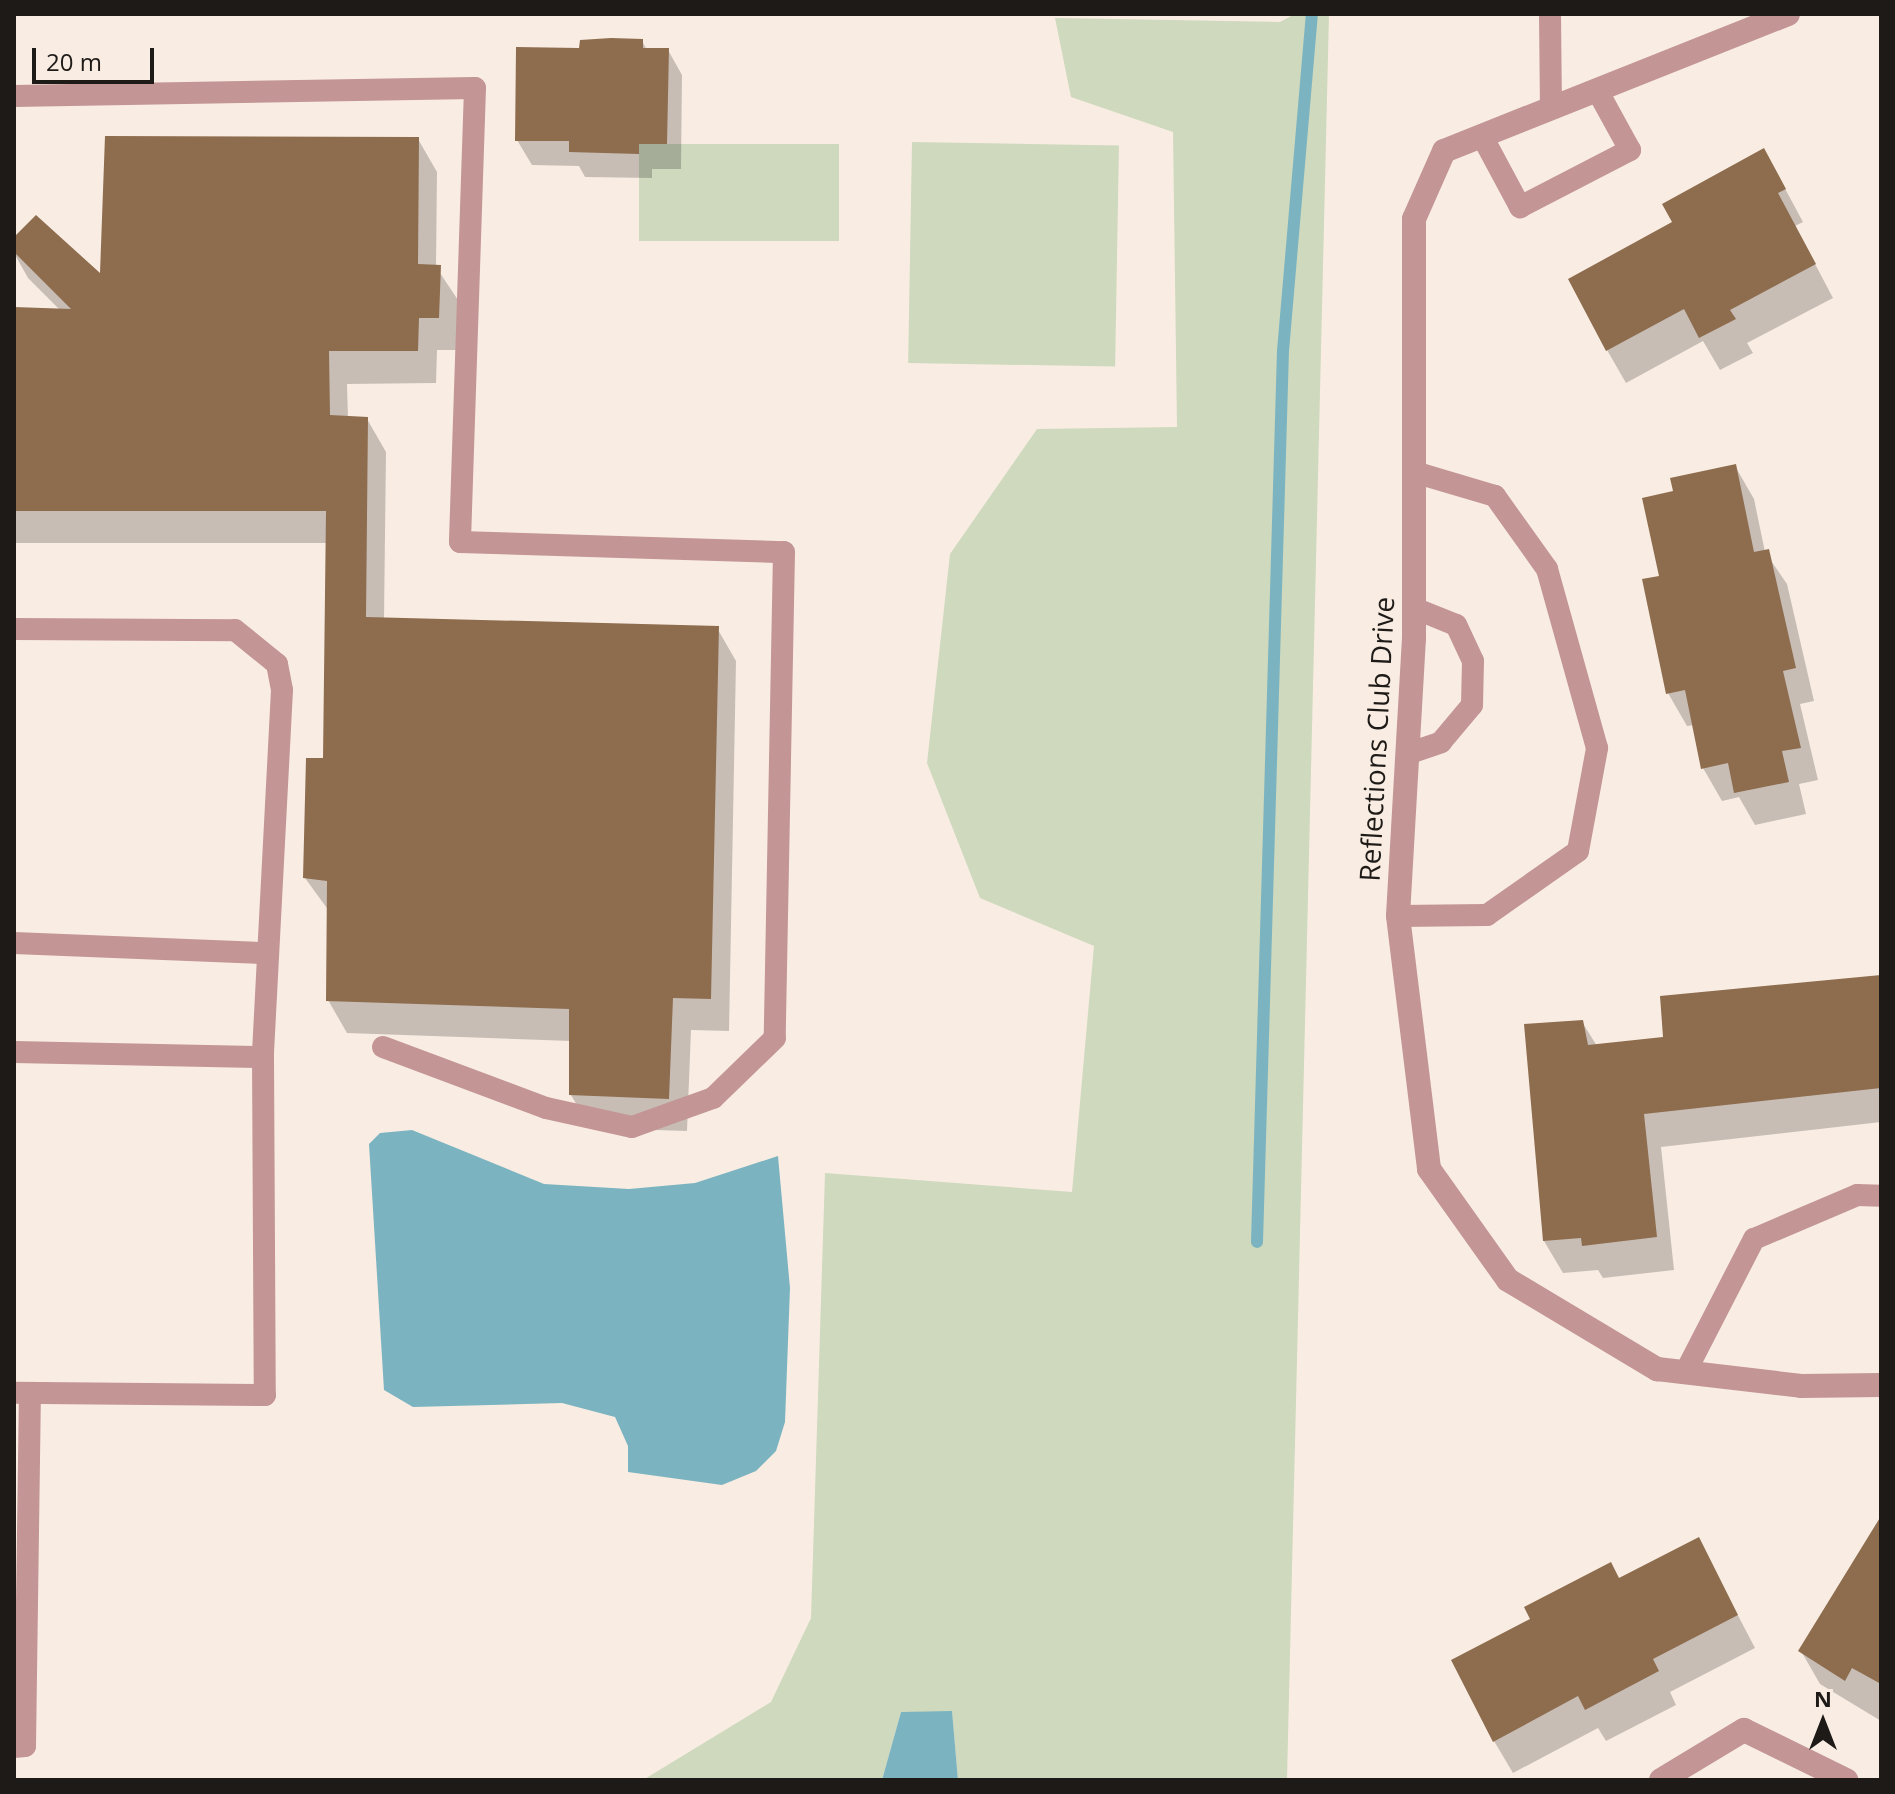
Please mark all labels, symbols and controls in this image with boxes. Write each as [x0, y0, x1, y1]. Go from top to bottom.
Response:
scale bar [36, 32, 158, 82]
text: 20 m [46, 45, 102, 78]
street label: Reflections Club Drive [1352, 596, 1400, 882]
north arrow [1783, 1682, 1863, 1762]
text: N [1814, 1683, 1832, 1713]

